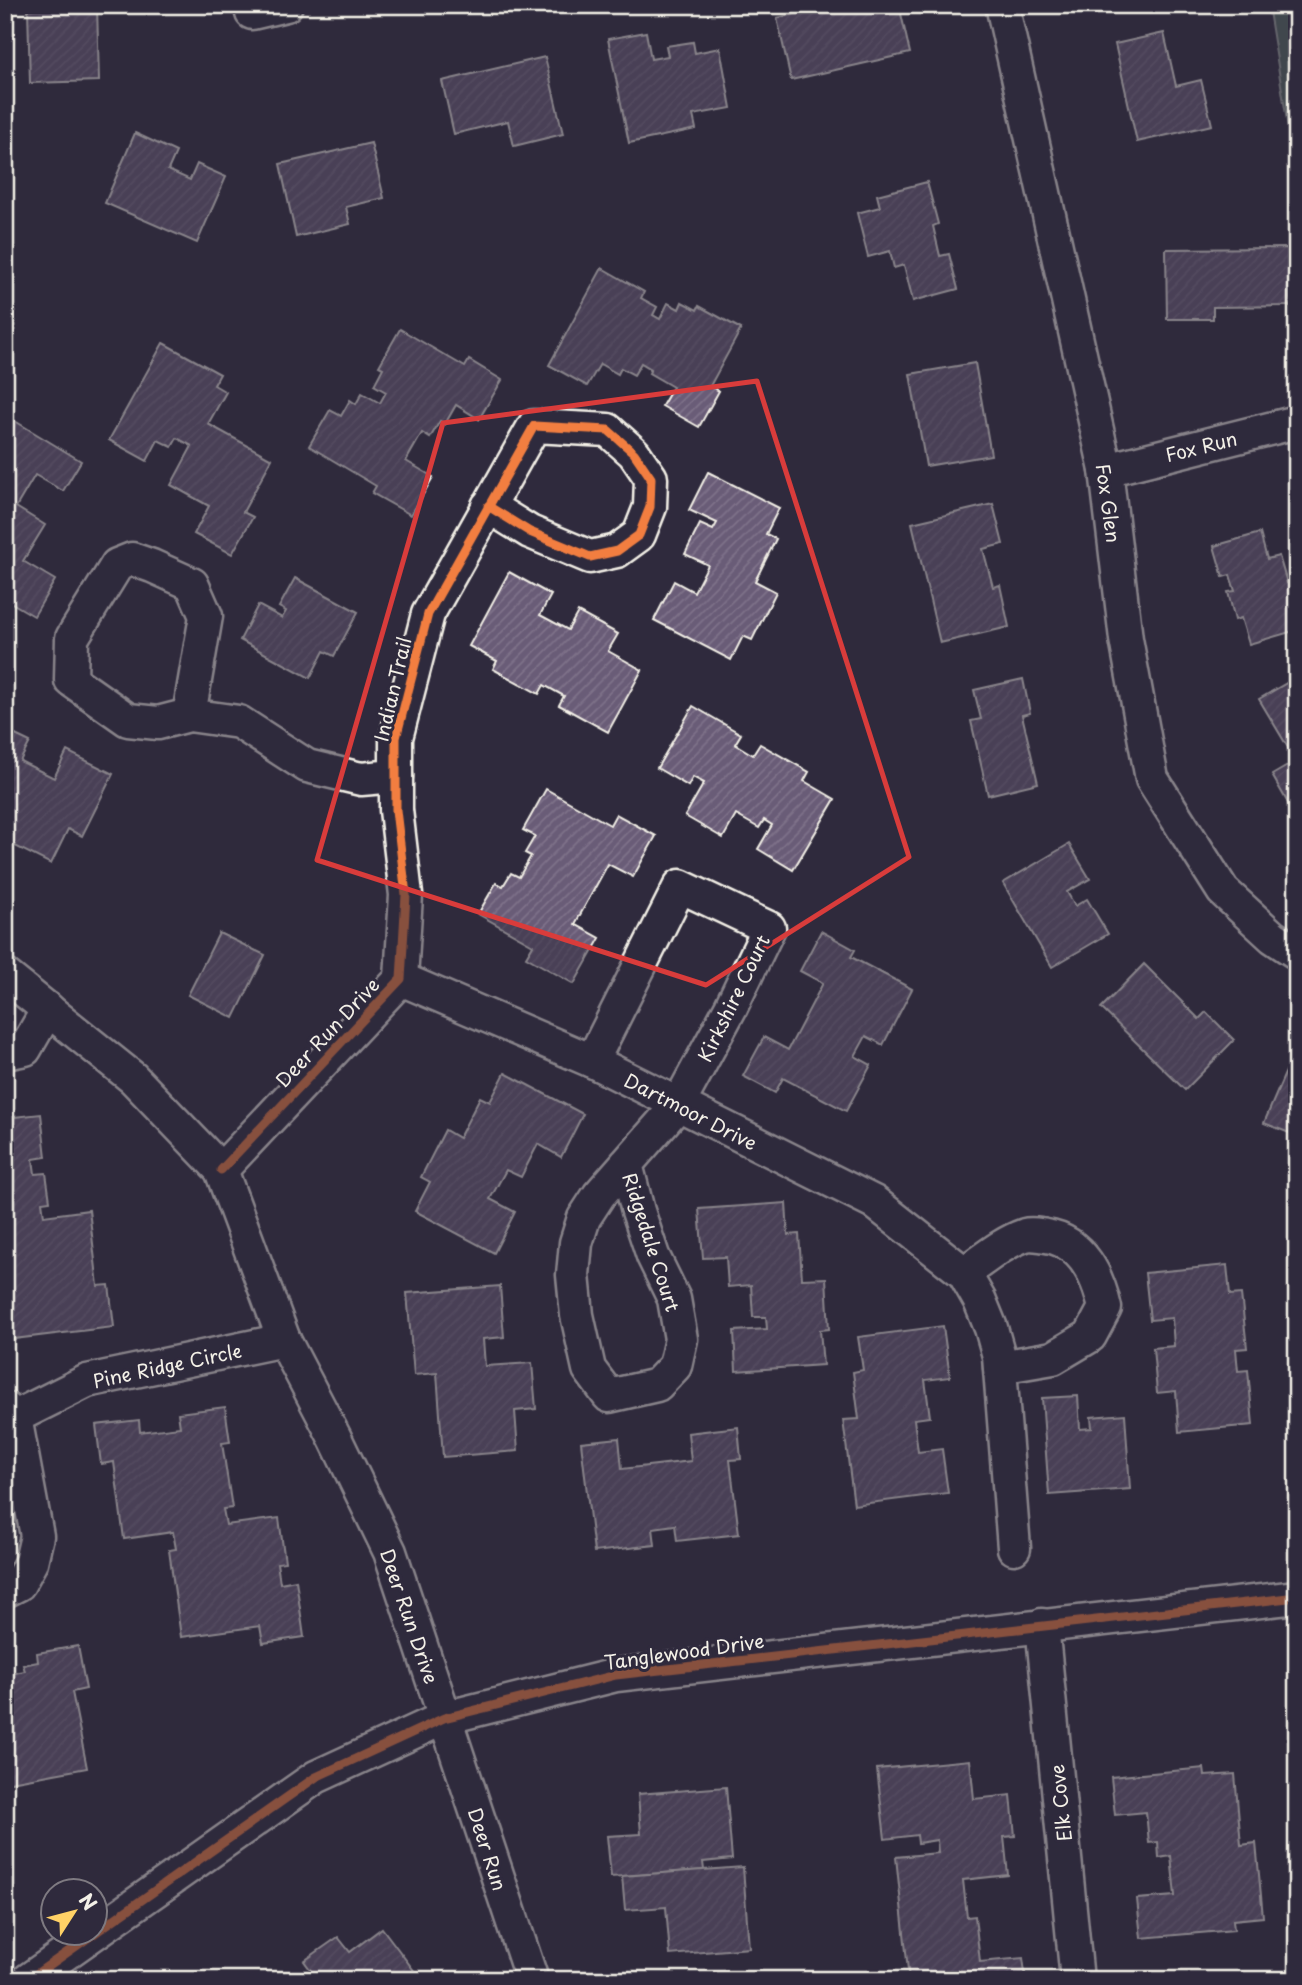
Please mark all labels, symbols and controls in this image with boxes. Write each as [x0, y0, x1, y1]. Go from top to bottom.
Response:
street label: Fox Run [1162, 424, 1240, 468]
street label: Fox Glen [1090, 462, 1128, 544]
street label: Indian Trail [366, 634, 418, 744]
street label: Kirkshire Court [690, 929, 776, 1066]
street label: Deer Run Drive [269, 971, 385, 1093]
street label: Dartmoor Drive [620, 1066, 762, 1156]
street label: Ridgedale Court [616, 1169, 688, 1315]
street label: Pine Ridge Circle [90, 1336, 244, 1394]
street label: Deer Run Drive [374, 1545, 446, 1687]
street label: Tanglewood Drive [602, 1626, 766, 1676]
street label: Elk Cove [1042, 1763, 1078, 1843]
street label: Deer Run [461, 1804, 515, 1894]
north arrow [38, 1876, 108, 1946]
text: N [73, 1887, 104, 1916]

